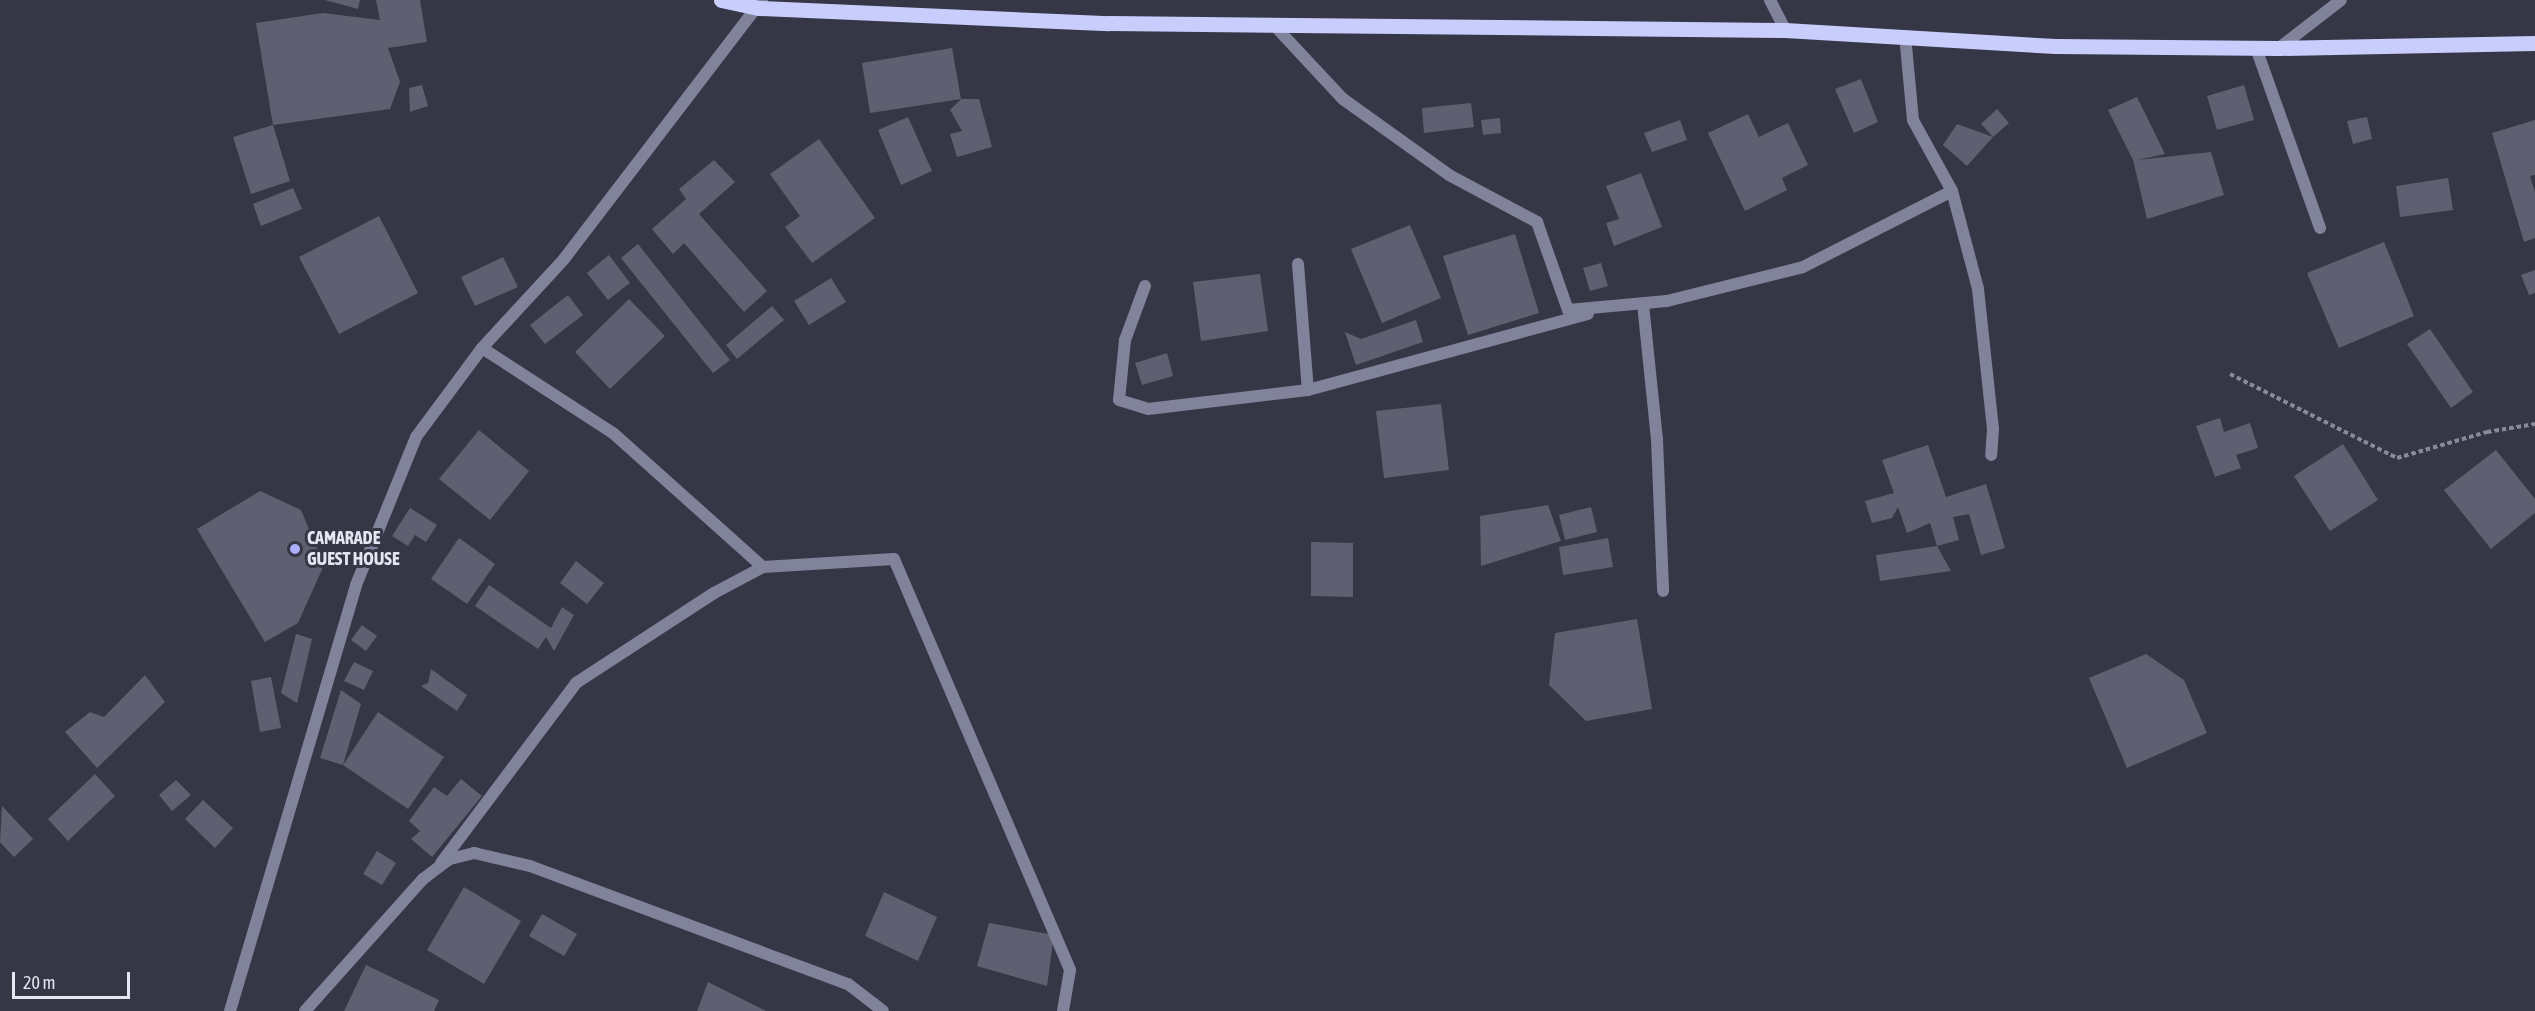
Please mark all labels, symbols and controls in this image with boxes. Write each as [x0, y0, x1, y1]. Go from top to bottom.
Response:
place label: CAMARADE GUEST HOUSE [307, 528, 400, 570]
marker: CAMARADE GUEST HOUSE [288, 542, 302, 556]
scale bar [15, 960, 134, 998]
text: 20 m [23, 972, 55, 993]

